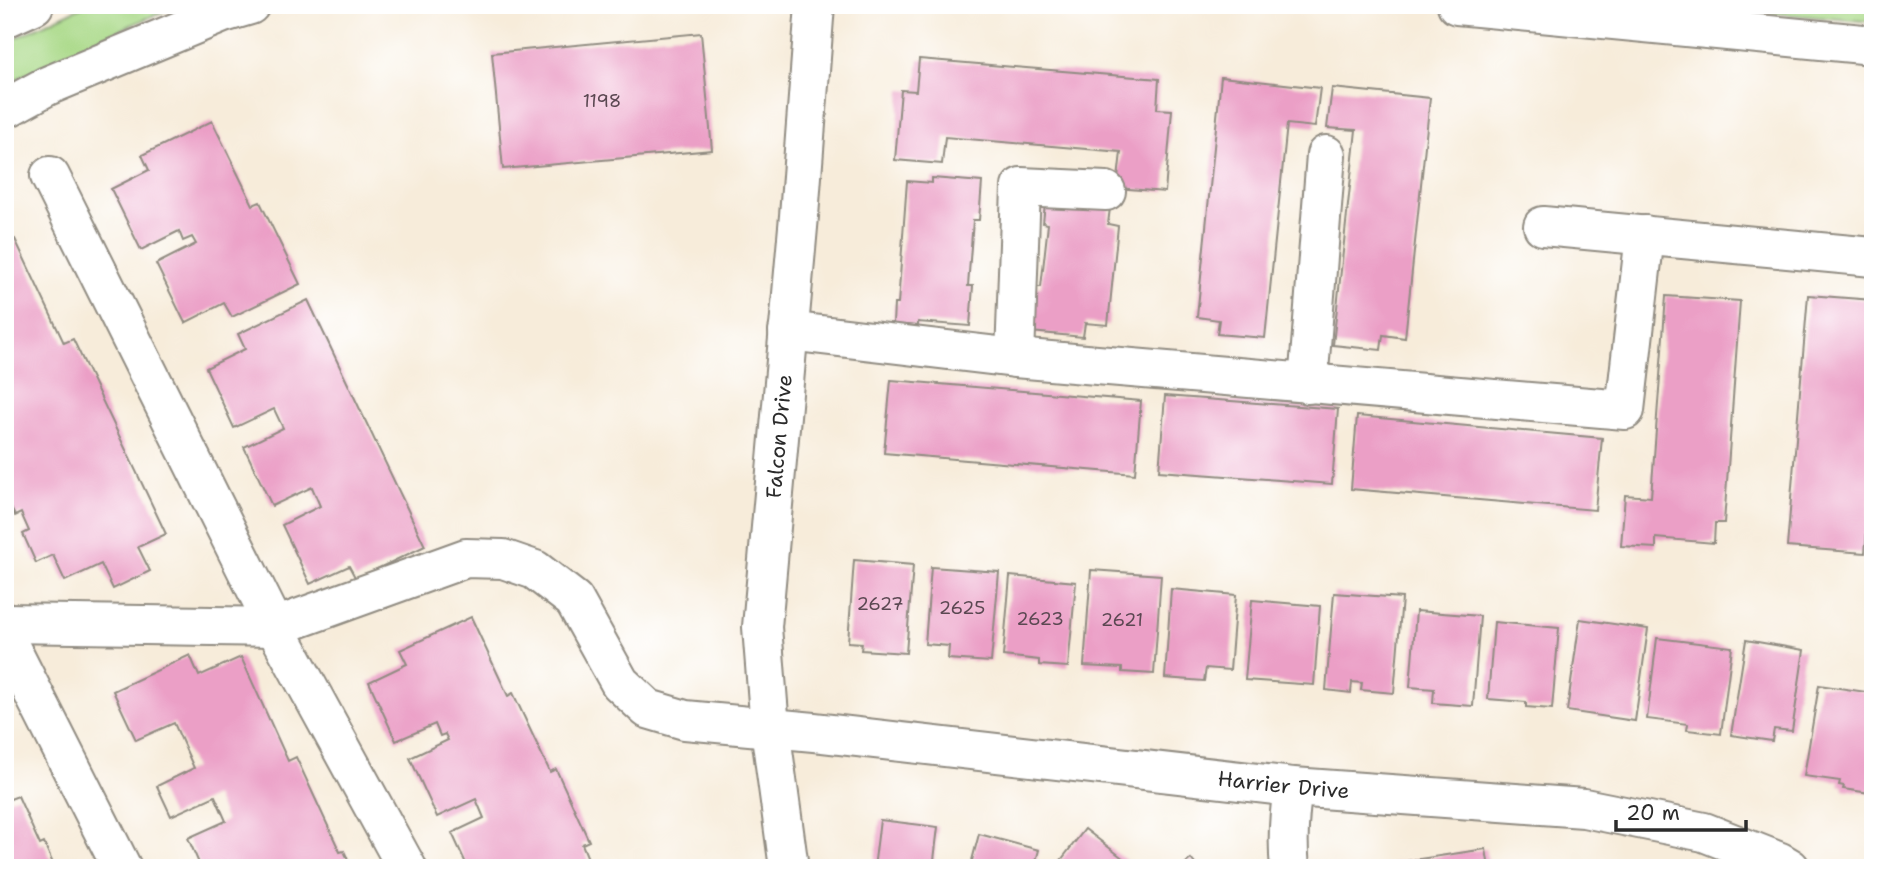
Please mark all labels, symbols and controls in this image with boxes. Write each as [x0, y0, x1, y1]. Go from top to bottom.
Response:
house number: 1198 [583, 89, 621, 113]
street label: Falcon Drive [760, 373, 799, 500]
house number: 2627 [856, 592, 904, 616]
house number: 2625 [939, 596, 985, 620]
house number: 2623 [1016, 607, 1064, 631]
house number: 2621 [1101, 608, 1143, 632]
street label: Harrier Drive [1216, 764, 1350, 805]
scale bar [1616, 789, 1745, 833]
text: 20 m [1626, 799, 1680, 827]

